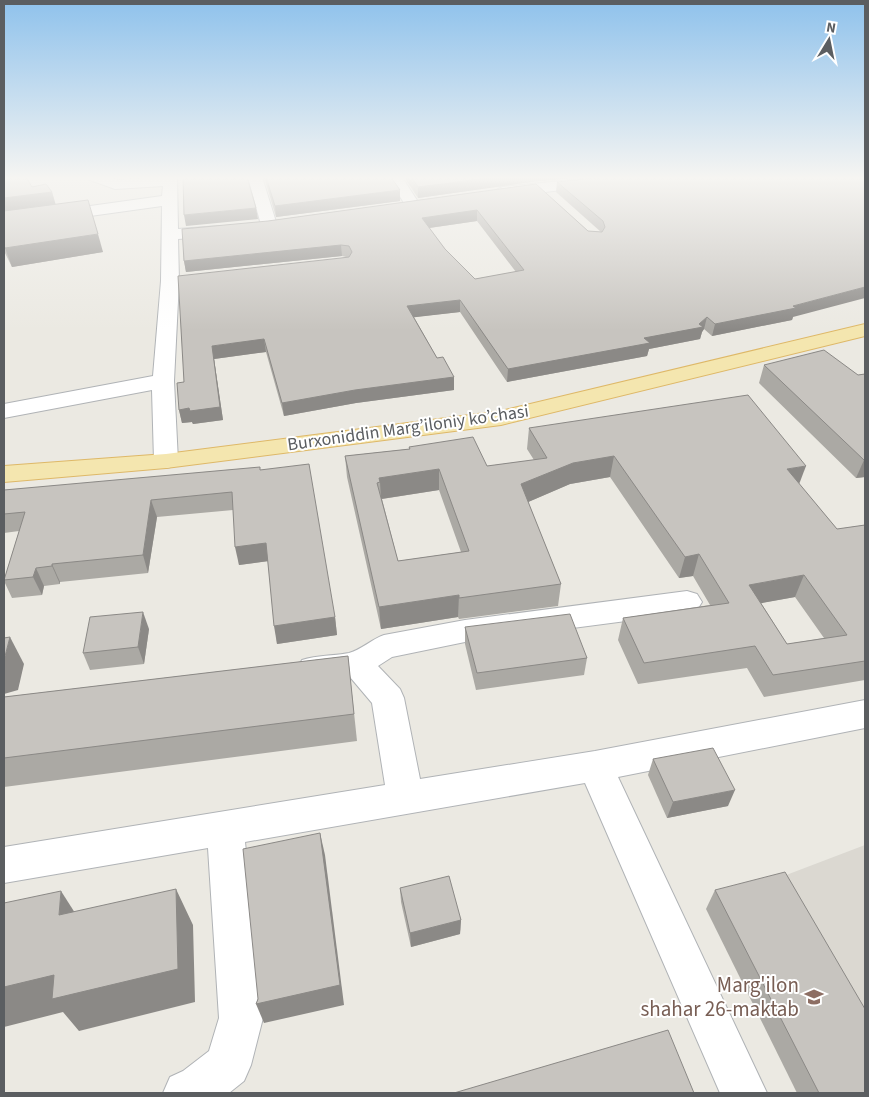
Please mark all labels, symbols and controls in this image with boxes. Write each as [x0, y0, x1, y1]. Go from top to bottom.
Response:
north arrow [804, 15, 854, 65]
text: N [825, 18, 837, 39]
street label: Burxoniddin Marg’iloniy ko’chasi [286, 399, 530, 457]
place label: Marg'ilon shahar 26-maktab [640, 970, 799, 1024]
school or university icon: Marg'ilon shahar 26-maktab [803, 986, 825, 1008]

